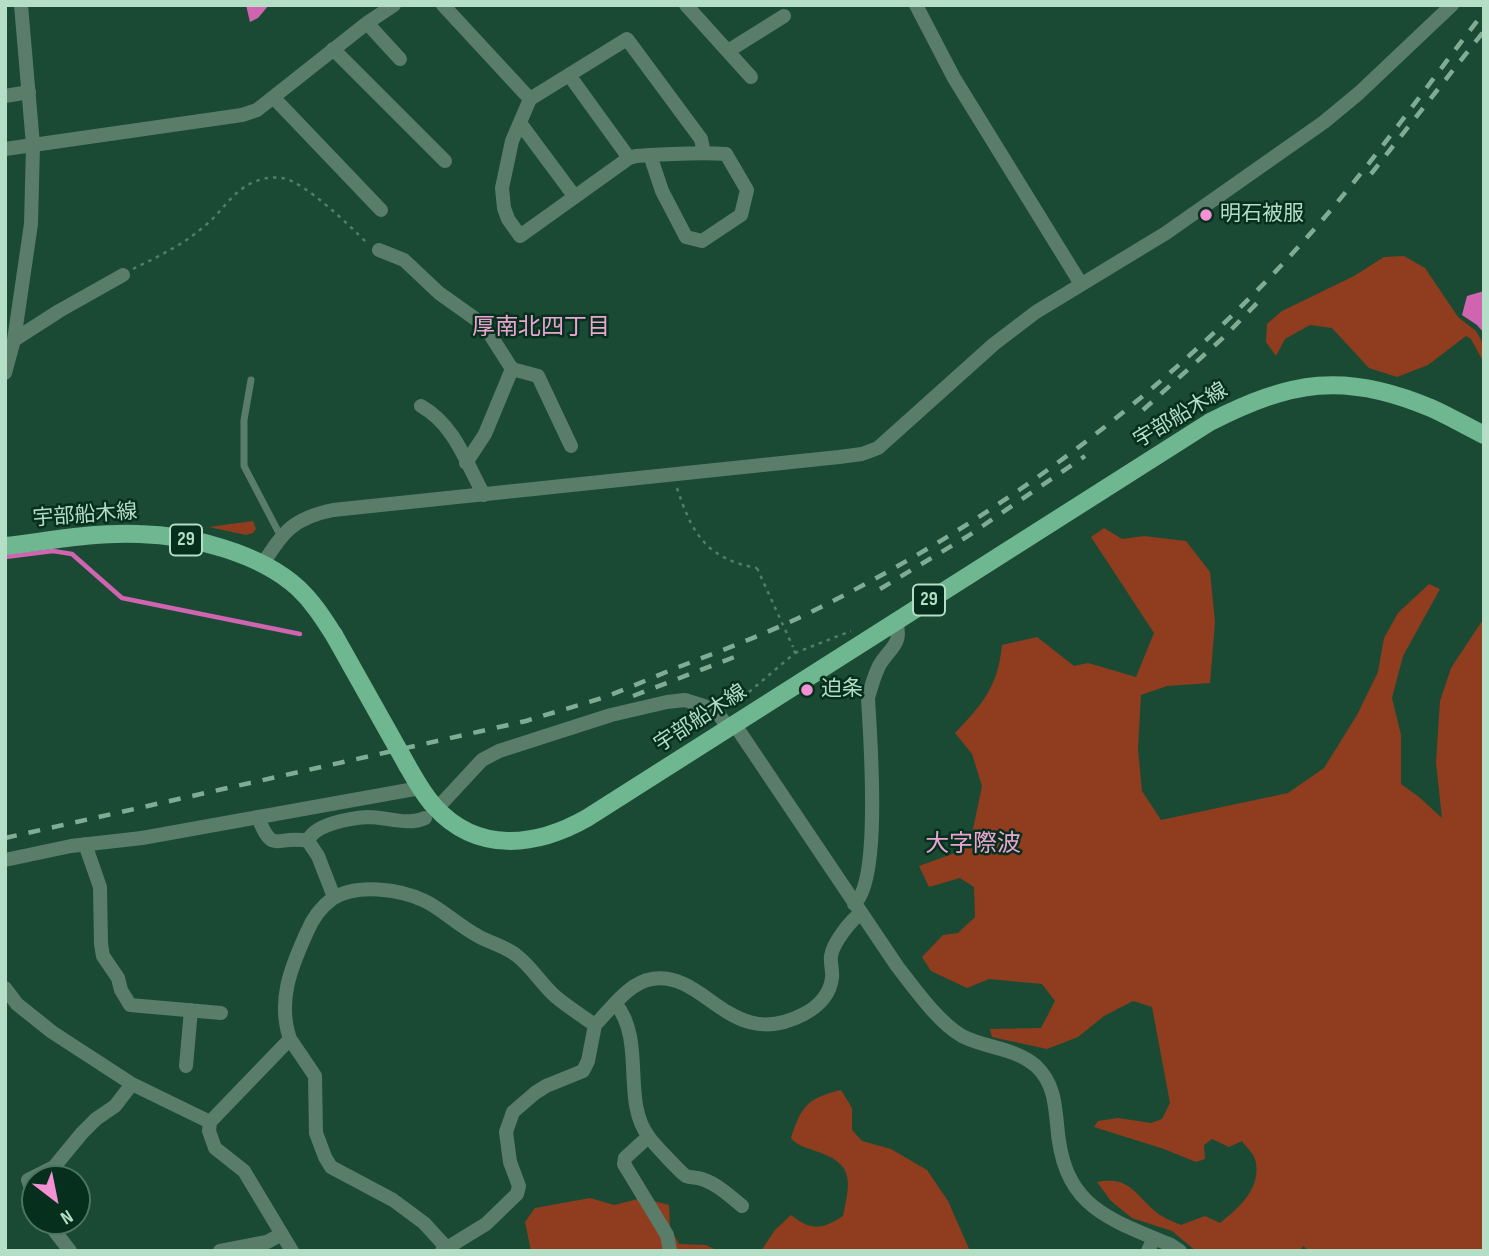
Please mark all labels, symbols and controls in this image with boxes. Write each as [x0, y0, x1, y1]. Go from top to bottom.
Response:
place label: 明石被服 [1220, 202, 1304, 228]
marker: 明石被服 [1198, 207, 1214, 223]
district label: 厚南北四丁目 [472, 314, 610, 342]
street label: 宇部船木線 [1130, 378, 1232, 454]
street label: 宇部船木線 [32, 500, 138, 532]
road number: 29 [170, 524, 202, 555]
road number: 29 [913, 584, 945, 615]
place label: 迫条 [821, 677, 863, 703]
street label: 宇部船木線 [650, 680, 752, 758]
marker: 迫条 [799, 682, 815, 698]
district label: 大字際波 [925, 831, 1021, 859]
north arrow [21, 1165, 91, 1235]
text: N [56, 1204, 77, 1229]

